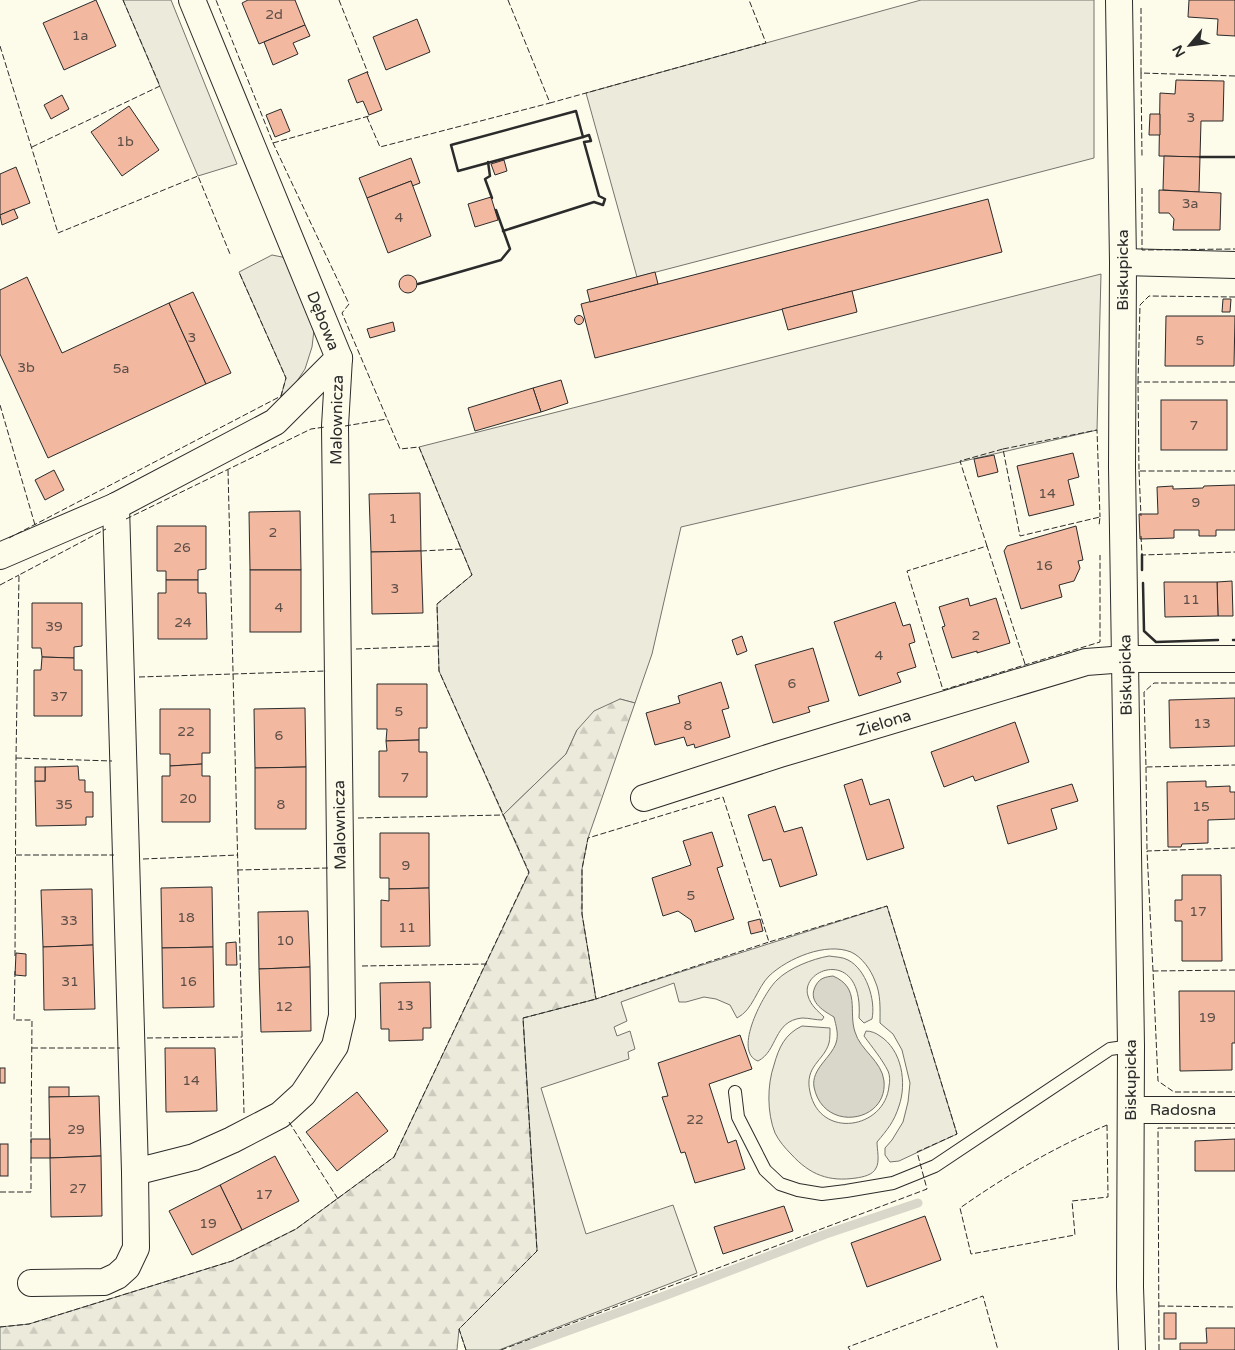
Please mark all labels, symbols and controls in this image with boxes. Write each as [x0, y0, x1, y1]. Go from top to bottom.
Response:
house number: 2d [265, 6, 283, 23]
north arrow [1165, 20, 1215, 70]
house number: 1a [72, 27, 88, 44]
text: N [1169, 42, 1189, 60]
house number: 3 [1187, 109, 1195, 126]
house number: 1b [116, 133, 134, 150]
house number: 3a [1182, 195, 1198, 212]
house number: 4 [395, 209, 404, 226]
street label: Biskupicka [1113, 229, 1133, 311]
street label: Dębowa [302, 288, 344, 354]
house number: 3 [188, 329, 196, 346]
house number: 5 [1196, 332, 1204, 349]
house number: 3b [17, 359, 35, 376]
house number: 5a [113, 360, 129, 377]
street label: Malownicza [326, 375, 348, 465]
house number: 7 [1190, 417, 1198, 434]
house number: 14 [1038, 485, 1056, 502]
house number: 9 [1192, 494, 1200, 511]
house number: 1 [389, 510, 397, 527]
house number: 2 [269, 524, 277, 541]
house number: 26 [173, 539, 191, 556]
house number: 16 [1035, 557, 1053, 574]
house number: 3 [391, 580, 399, 597]
house number: 11 [1182, 591, 1200, 608]
house number: 4 [275, 599, 284, 616]
house number: 24 [174, 614, 192, 631]
house number: 39 [45, 618, 63, 635]
house number: 2 [972, 627, 980, 644]
street label: Biskupicka [1115, 634, 1137, 716]
house number: 4 [875, 647, 884, 664]
house number: 6 [788, 675, 797, 692]
house number: 37 [50, 688, 68, 705]
house number: 5 [395, 703, 403, 720]
street label: Zielona [854, 705, 914, 741]
house number: 13 [1193, 715, 1211, 732]
house number: 8 [684, 717, 693, 734]
house number: 22 [177, 723, 195, 740]
house number: 6 [275, 727, 284, 744]
house number: 7 [401, 769, 409, 786]
street label: Malownicza [329, 780, 351, 870]
house number: 20 [179, 790, 197, 807]
house number: 35 [55, 796, 73, 813]
house number: 8 [277, 796, 286, 813]
house number: 15 [1192, 798, 1210, 815]
house number: 9 [402, 857, 410, 874]
house number: 5 [687, 887, 695, 904]
house number: 17 [1189, 903, 1207, 920]
house number: 18 [177, 909, 195, 926]
house number: 33 [60, 912, 78, 929]
house number: 11 [398, 919, 416, 936]
house number: 10 [276, 932, 294, 949]
house number: 31 [61, 973, 79, 990]
house number: 16 [179, 973, 197, 990]
house number: 13 [396, 997, 414, 1014]
house number: 12 [275, 998, 293, 1015]
house number: 19 [1198, 1009, 1216, 1026]
street label: Biskupicka [1121, 1039, 1141, 1121]
house number: 14 [182, 1072, 200, 1089]
street label: Radosna [1150, 1100, 1216, 1120]
house number: 22 [686, 1111, 704, 1128]
house number: 29 [67, 1121, 85, 1138]
house number: 27 [69, 1180, 87, 1197]
house number: 17 [255, 1186, 273, 1203]
house number: 19 [199, 1215, 217, 1232]

